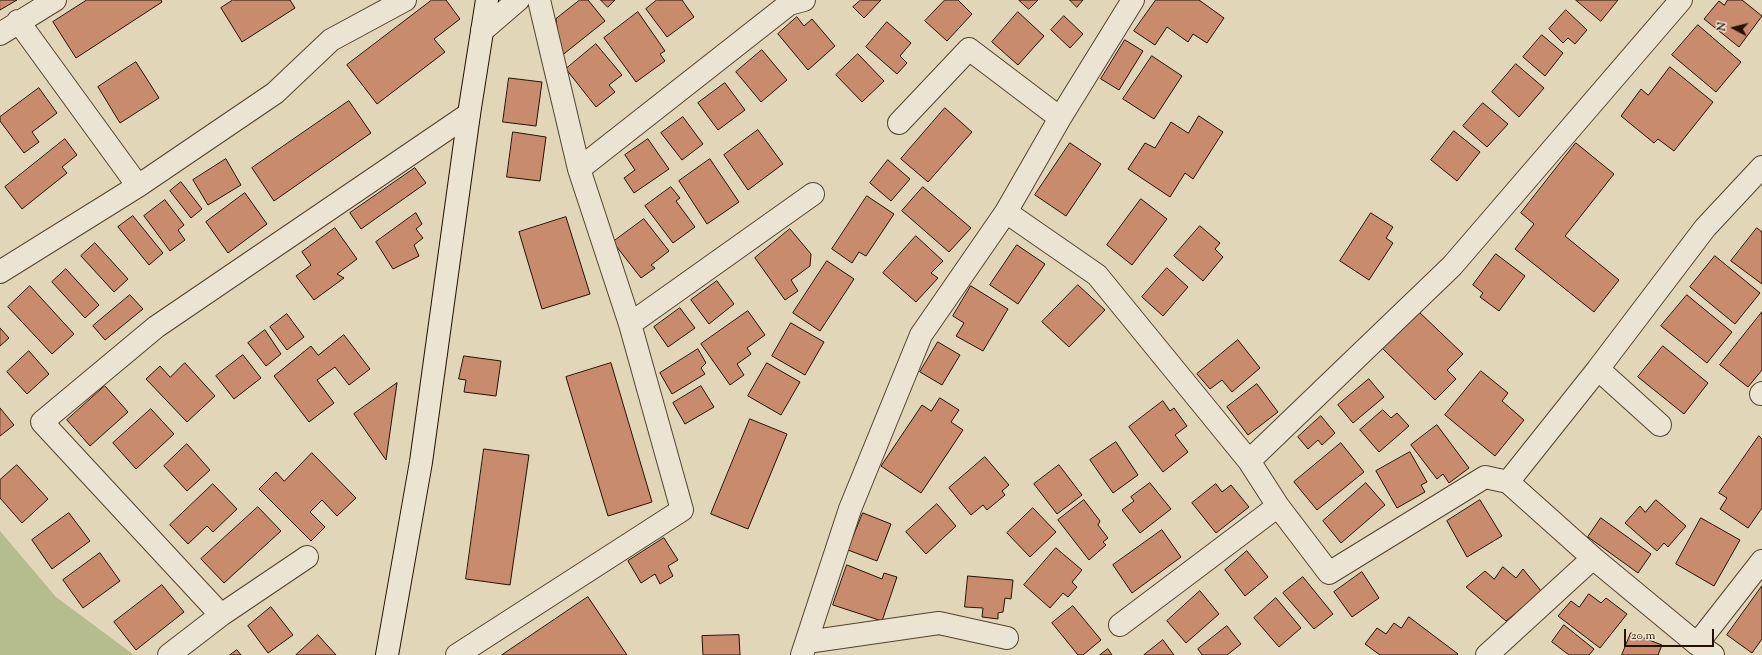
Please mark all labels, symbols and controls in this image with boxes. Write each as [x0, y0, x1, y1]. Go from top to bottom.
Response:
north arrow [1714, 8, 1754, 48]
text: N [1714, 21, 1731, 32]
scale bar [1626, 621, 1716, 647]
text: 20 m [1631, 627, 1655, 645]

